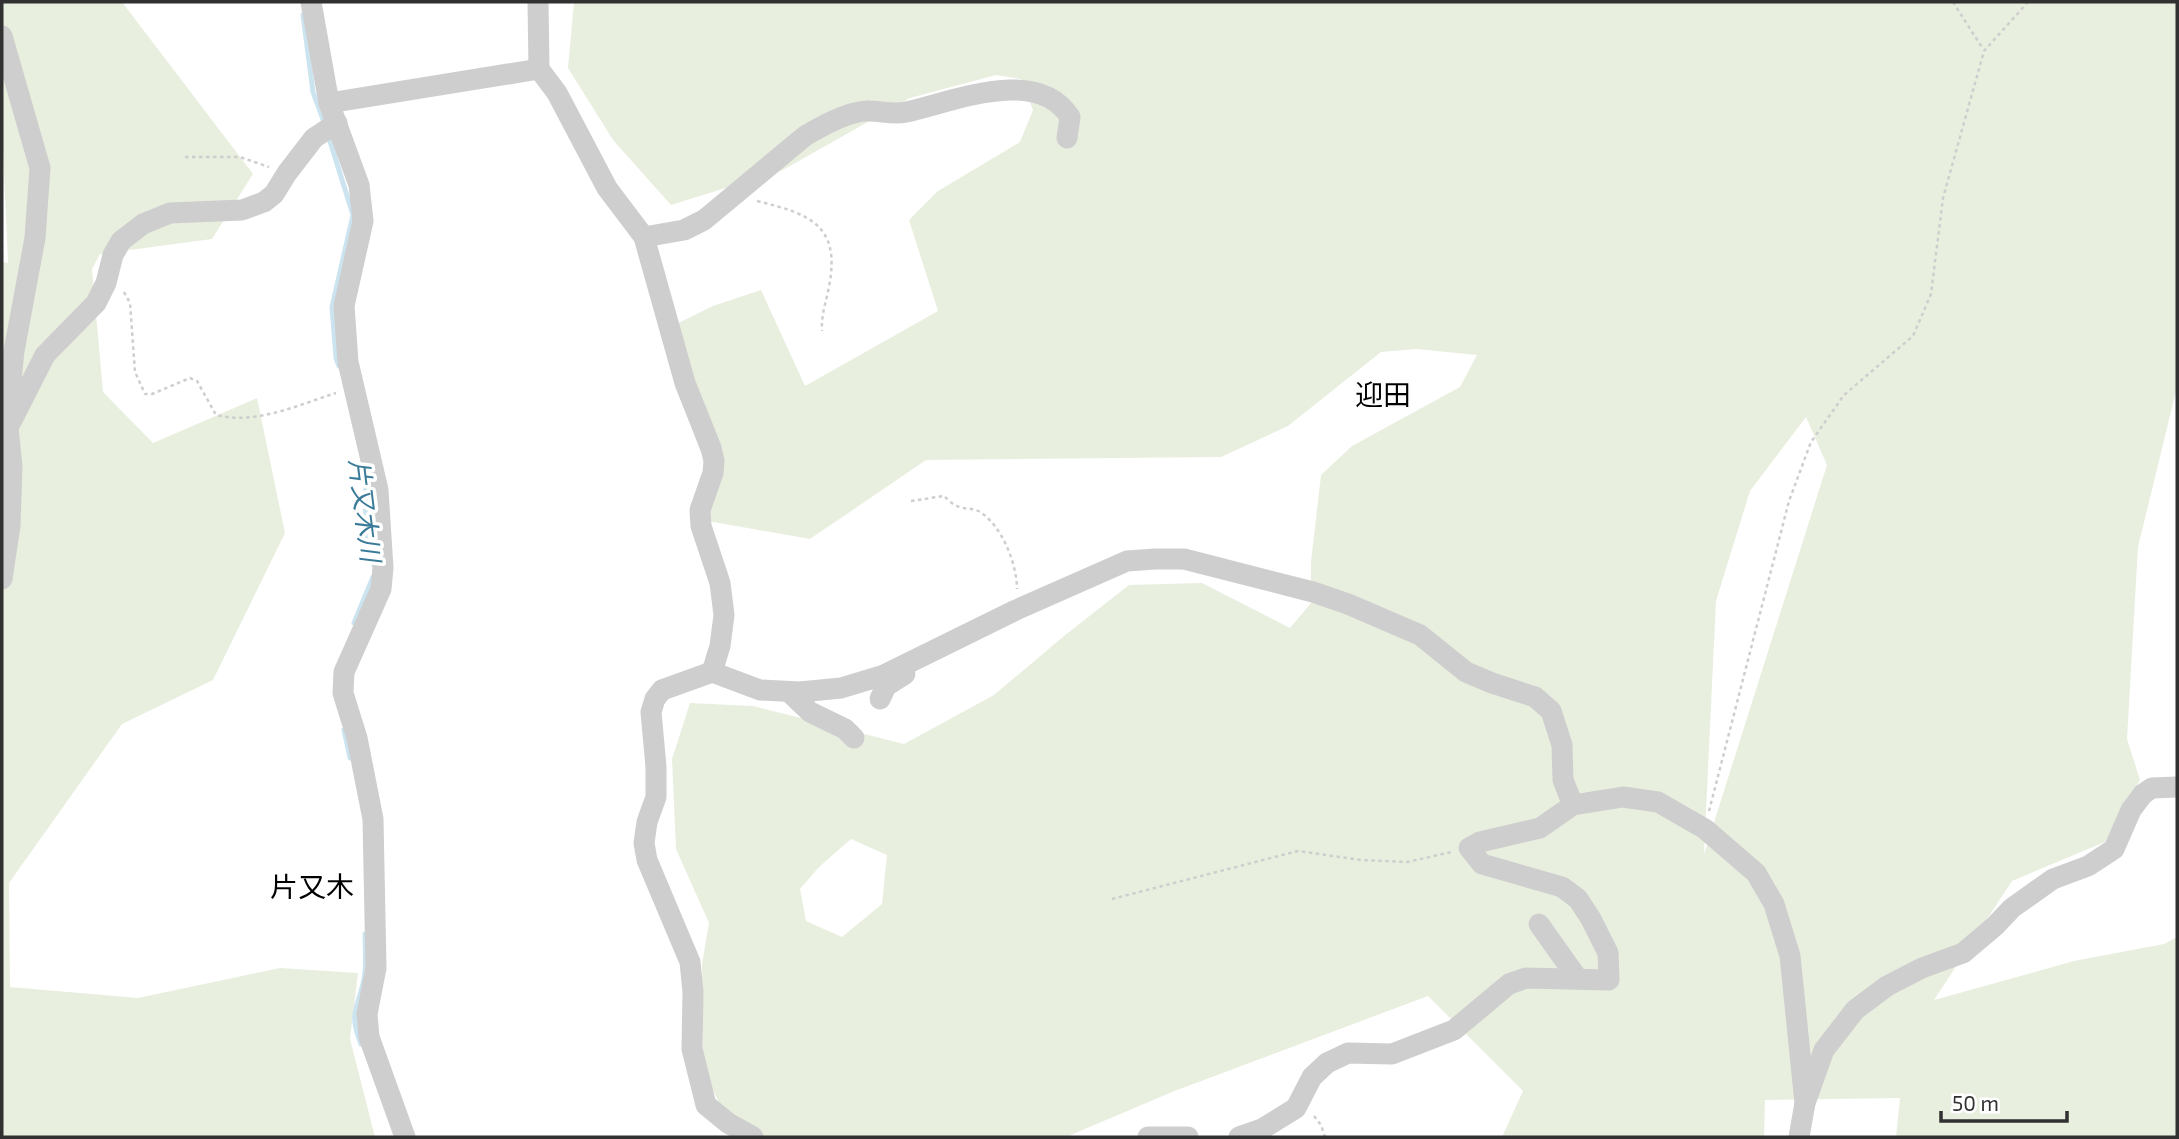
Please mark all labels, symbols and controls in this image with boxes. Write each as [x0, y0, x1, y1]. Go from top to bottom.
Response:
district label: 迎田 [1355, 377, 1411, 411]
water label: 片又木川 [344, 456, 388, 566]
district label: 片又木 [270, 869, 354, 903]
scale bar [1941, 1080, 2067, 1124]
text: 50 m [1952, 1090, 1999, 1115]

